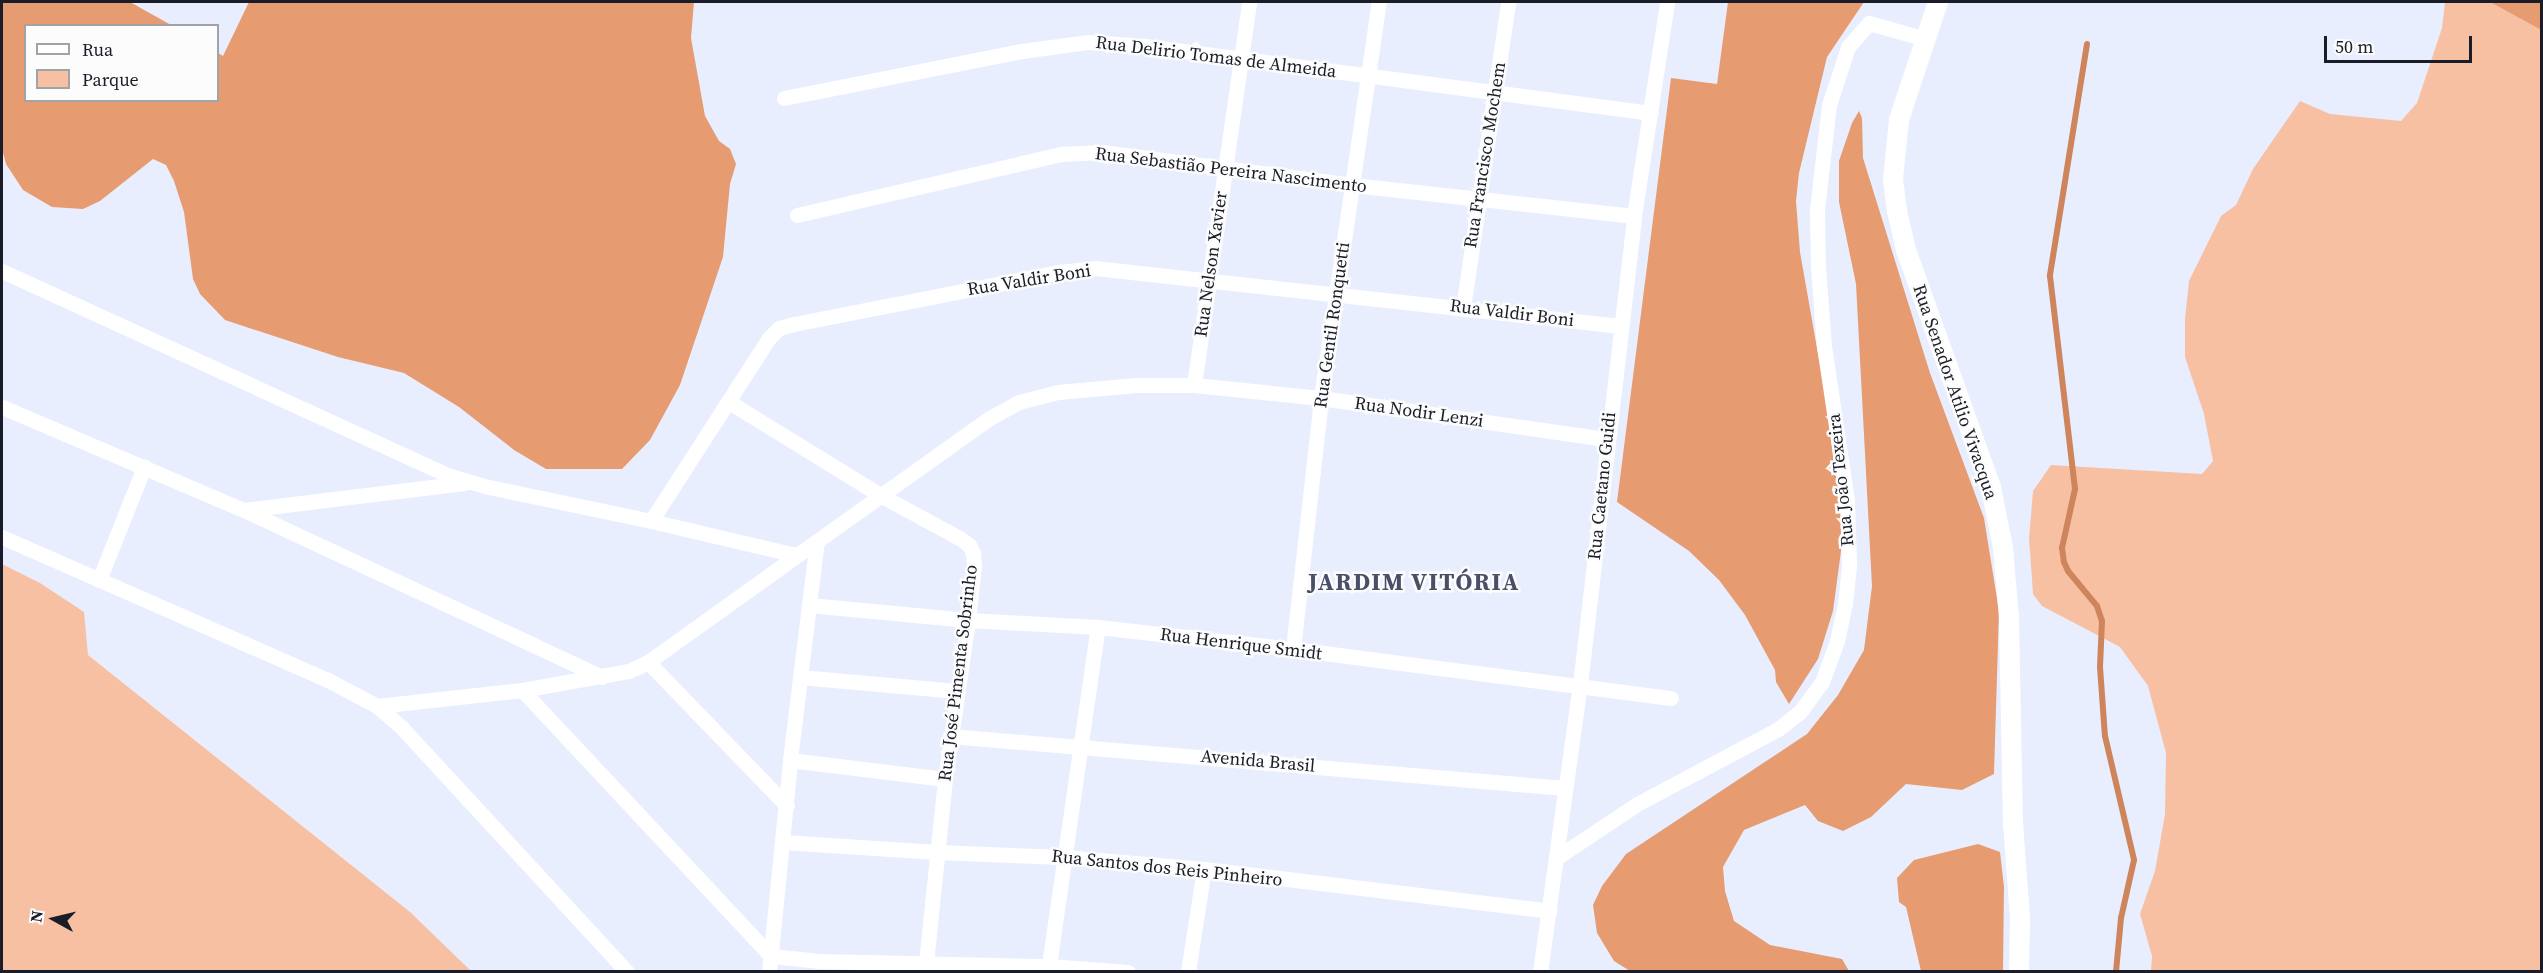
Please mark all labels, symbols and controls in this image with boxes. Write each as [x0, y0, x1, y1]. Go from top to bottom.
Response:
legend [24, 24, 219, 102]
scale bar [2327, 24, 2476, 62]
street label: Rua Delirio Tomas de Almeida [1094, 31, 1338, 83]
text: 50 m [2335, 34, 2373, 59]
text: Rua [82, 37, 113, 62]
street label: Rua Francisco Mochem [1460, 60, 1510, 250]
text: Parque [82, 67, 139, 92]
street label: Rua Sebastião Pereira Nascimento [1094, 143, 1368, 197]
street label: Rua Nelson Xavier [1190, 190, 1232, 338]
street label: Rua Gentil Ronquetti [1310, 241, 1354, 409]
street label: Rua Valdir Boni [965, 260, 1093, 300]
street label: Rua Senador Atilio Vivacqua [1908, 281, 2002, 503]
street label: Rua Valdir Boni [1448, 295, 1576, 331]
street label: Rua Nodir Lenzi [1353, 392, 1485, 432]
street label: Rua Caetano Guidi [1583, 411, 1621, 561]
street label: Rua João Texeira [1823, 412, 1859, 548]
street label: Rua José Pimenta Sobrinho [934, 563, 982, 783]
district label: JARDIM VITÓRIA [1308, 568, 1520, 596]
street label: Rua Henrique Smidt [1159, 623, 1323, 665]
street label: Avenida Brasil [1200, 745, 1316, 777]
street label: Rua Santos dos Reis Pinheiro [1050, 845, 1284, 891]
north arrow [24, 889, 84, 949]
text: N [24, 909, 48, 924]

